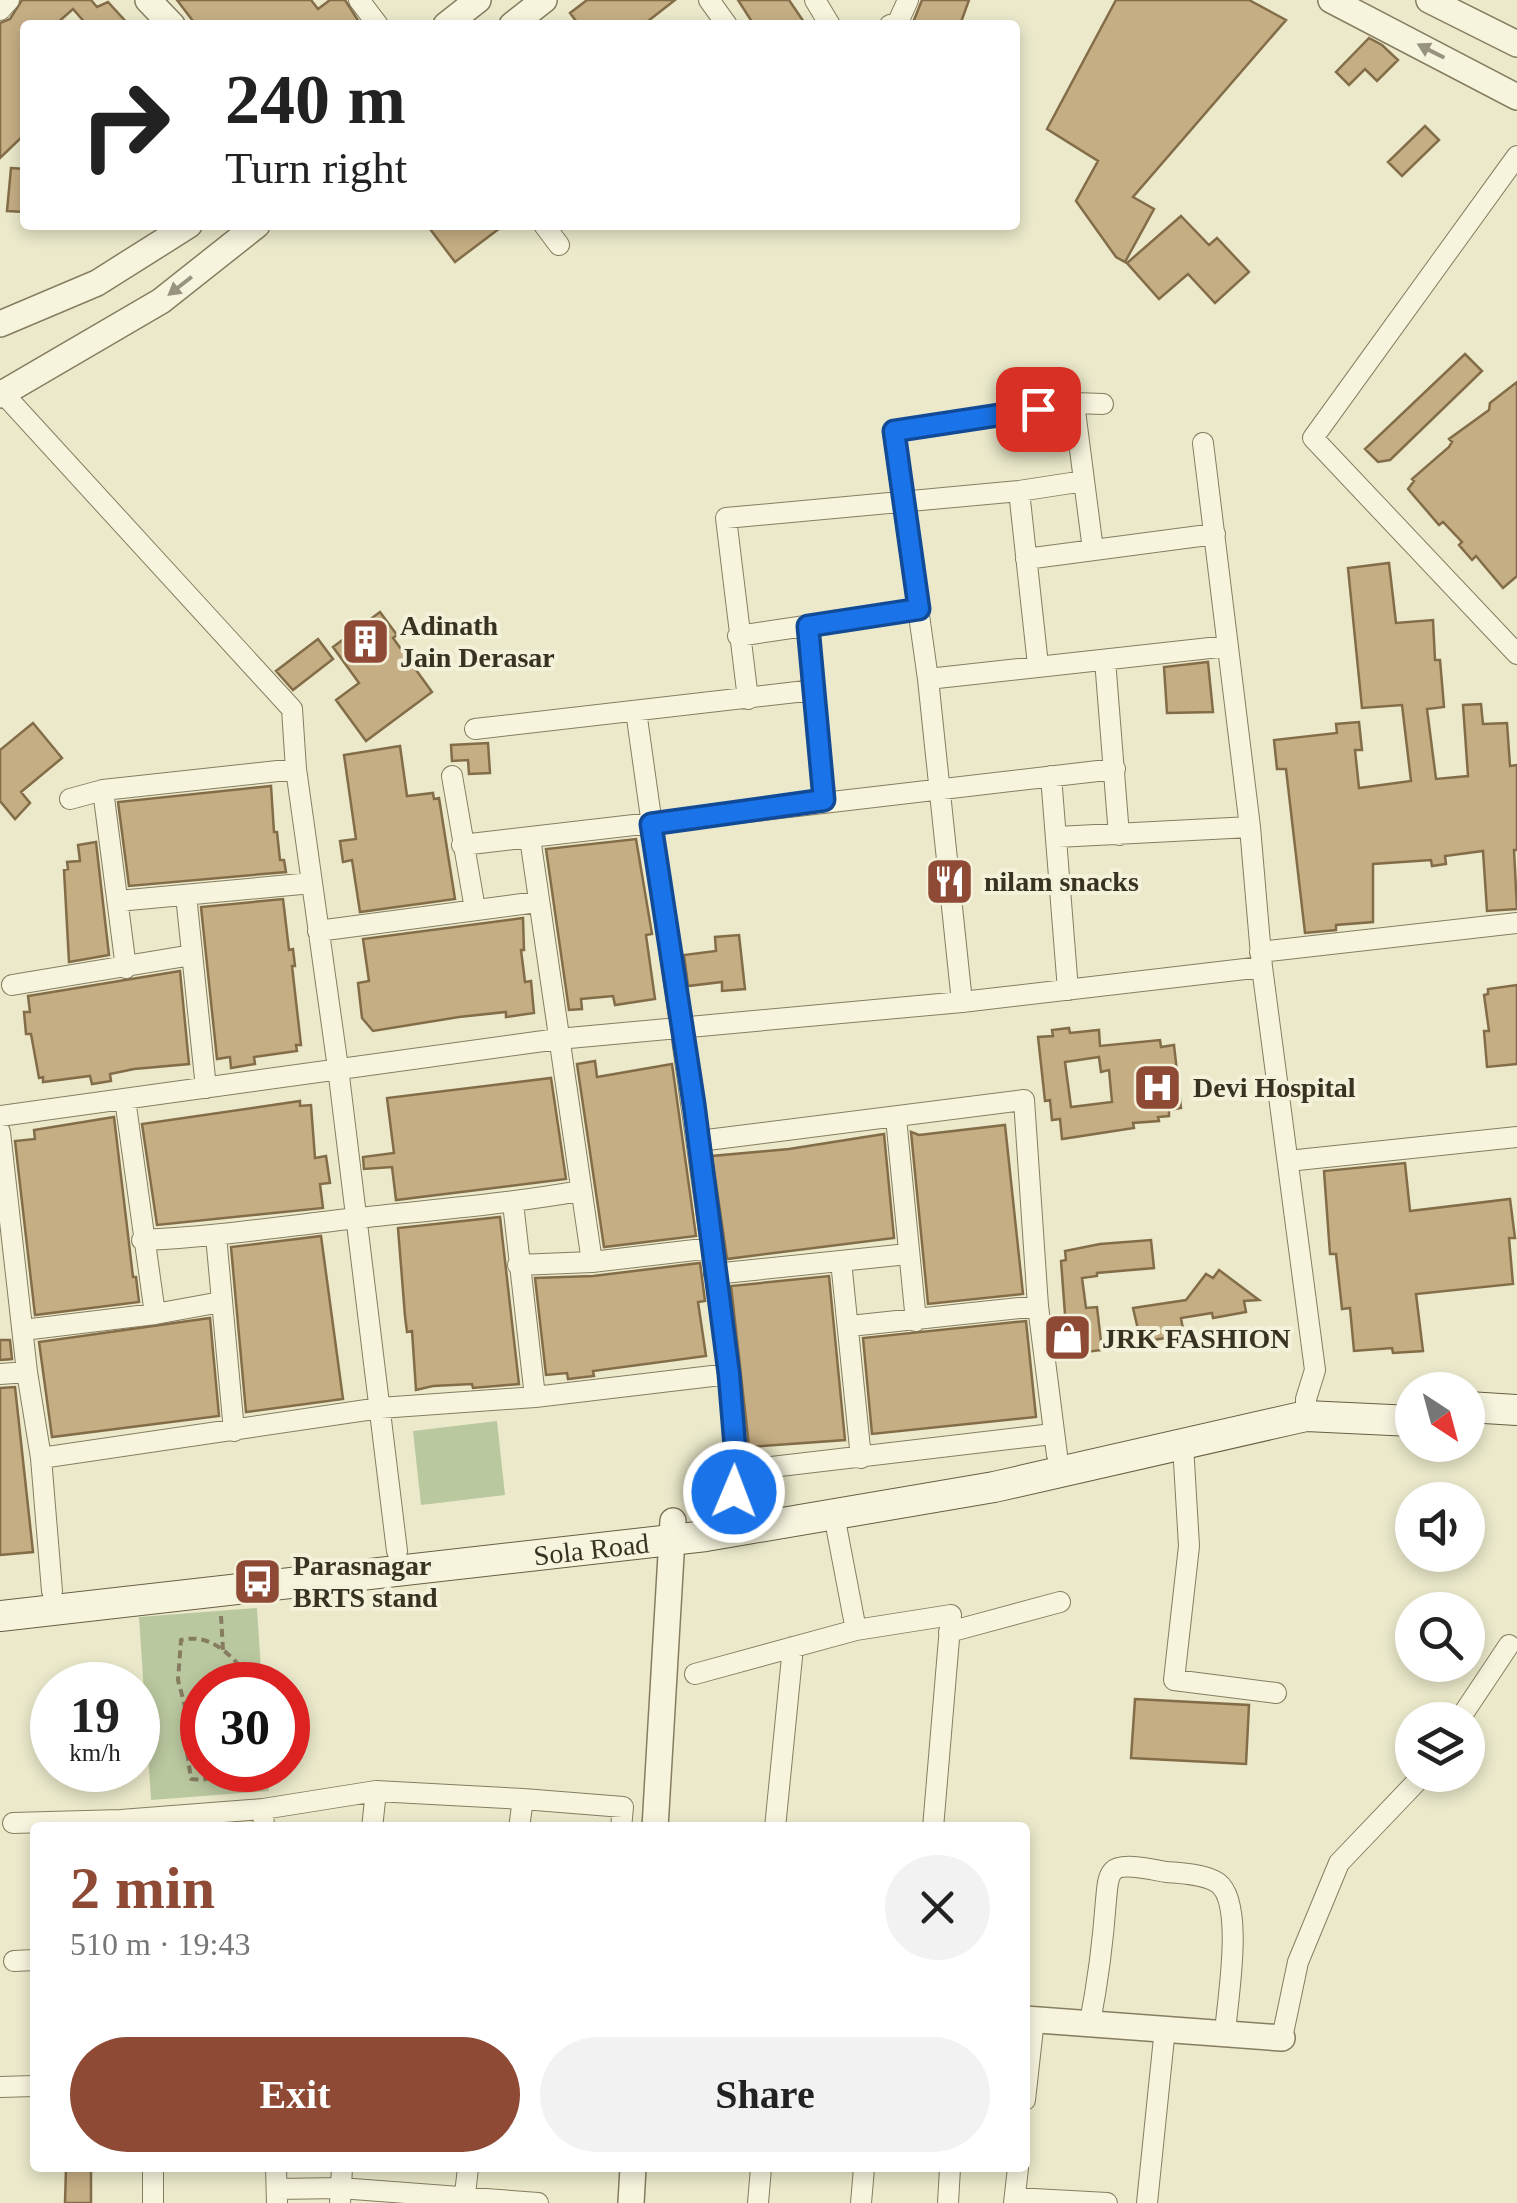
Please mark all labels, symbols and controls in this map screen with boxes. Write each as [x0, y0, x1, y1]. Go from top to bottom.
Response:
one-way arrow [1416, 43, 1445, 60]
icon: right [60, 60, 190, 190]
text: 240 m [225, 61, 406, 138]
text: Turn right [225, 143, 407, 193]
one-way arrow [168, 275, 194, 296]
pin [996, 367, 1081, 452]
icon: arrive [1011, 382, 1066, 437]
place label: Adinath Jain Derasar [400, 610, 555, 673]
building icon: Adinath Jain Derasar [339, 615, 391, 667]
restaurant icon: nilam snacks [923, 855, 975, 907]
place label: nilam snacks [984, 866, 1139, 897]
hospital icon: Devi Hospital [1132, 1061, 1184, 1113]
place label: Devi Hospital [1193, 1072, 1356, 1103]
shop icon: JRK FASHION [1041, 1312, 1093, 1364]
place label: JRK FASHION [1102, 1323, 1291, 1354]
north arrow [1395, 1372, 1485, 1462]
map controls [1395, 1372, 1485, 1792]
position arrow [682, 1440, 786, 1544]
button: sound [1395, 1482, 1485, 1572]
street label: Sola Road [532, 1528, 651, 1571]
place label: Parasnagar BRTS stand [293, 1550, 438, 1613]
bus stop icon: Parasnagar BRTS stand [232, 1555, 284, 1607]
button: search [1395, 1592, 1485, 1682]
speed limit sign: 30 [180, 1662, 310, 1792]
text: 19 [70, 1687, 120, 1743]
button: layers [1395, 1702, 1485, 1792]
text: km/h [69, 1739, 121, 1766]
text: 2 min [70, 1855, 215, 1921]
button: close [885, 1855, 990, 1960]
text: 510 m · 19:43 [70, 1926, 250, 1962]
button: Exit [70, 2037, 520, 2152]
button: Share [540, 2037, 990, 2152]

